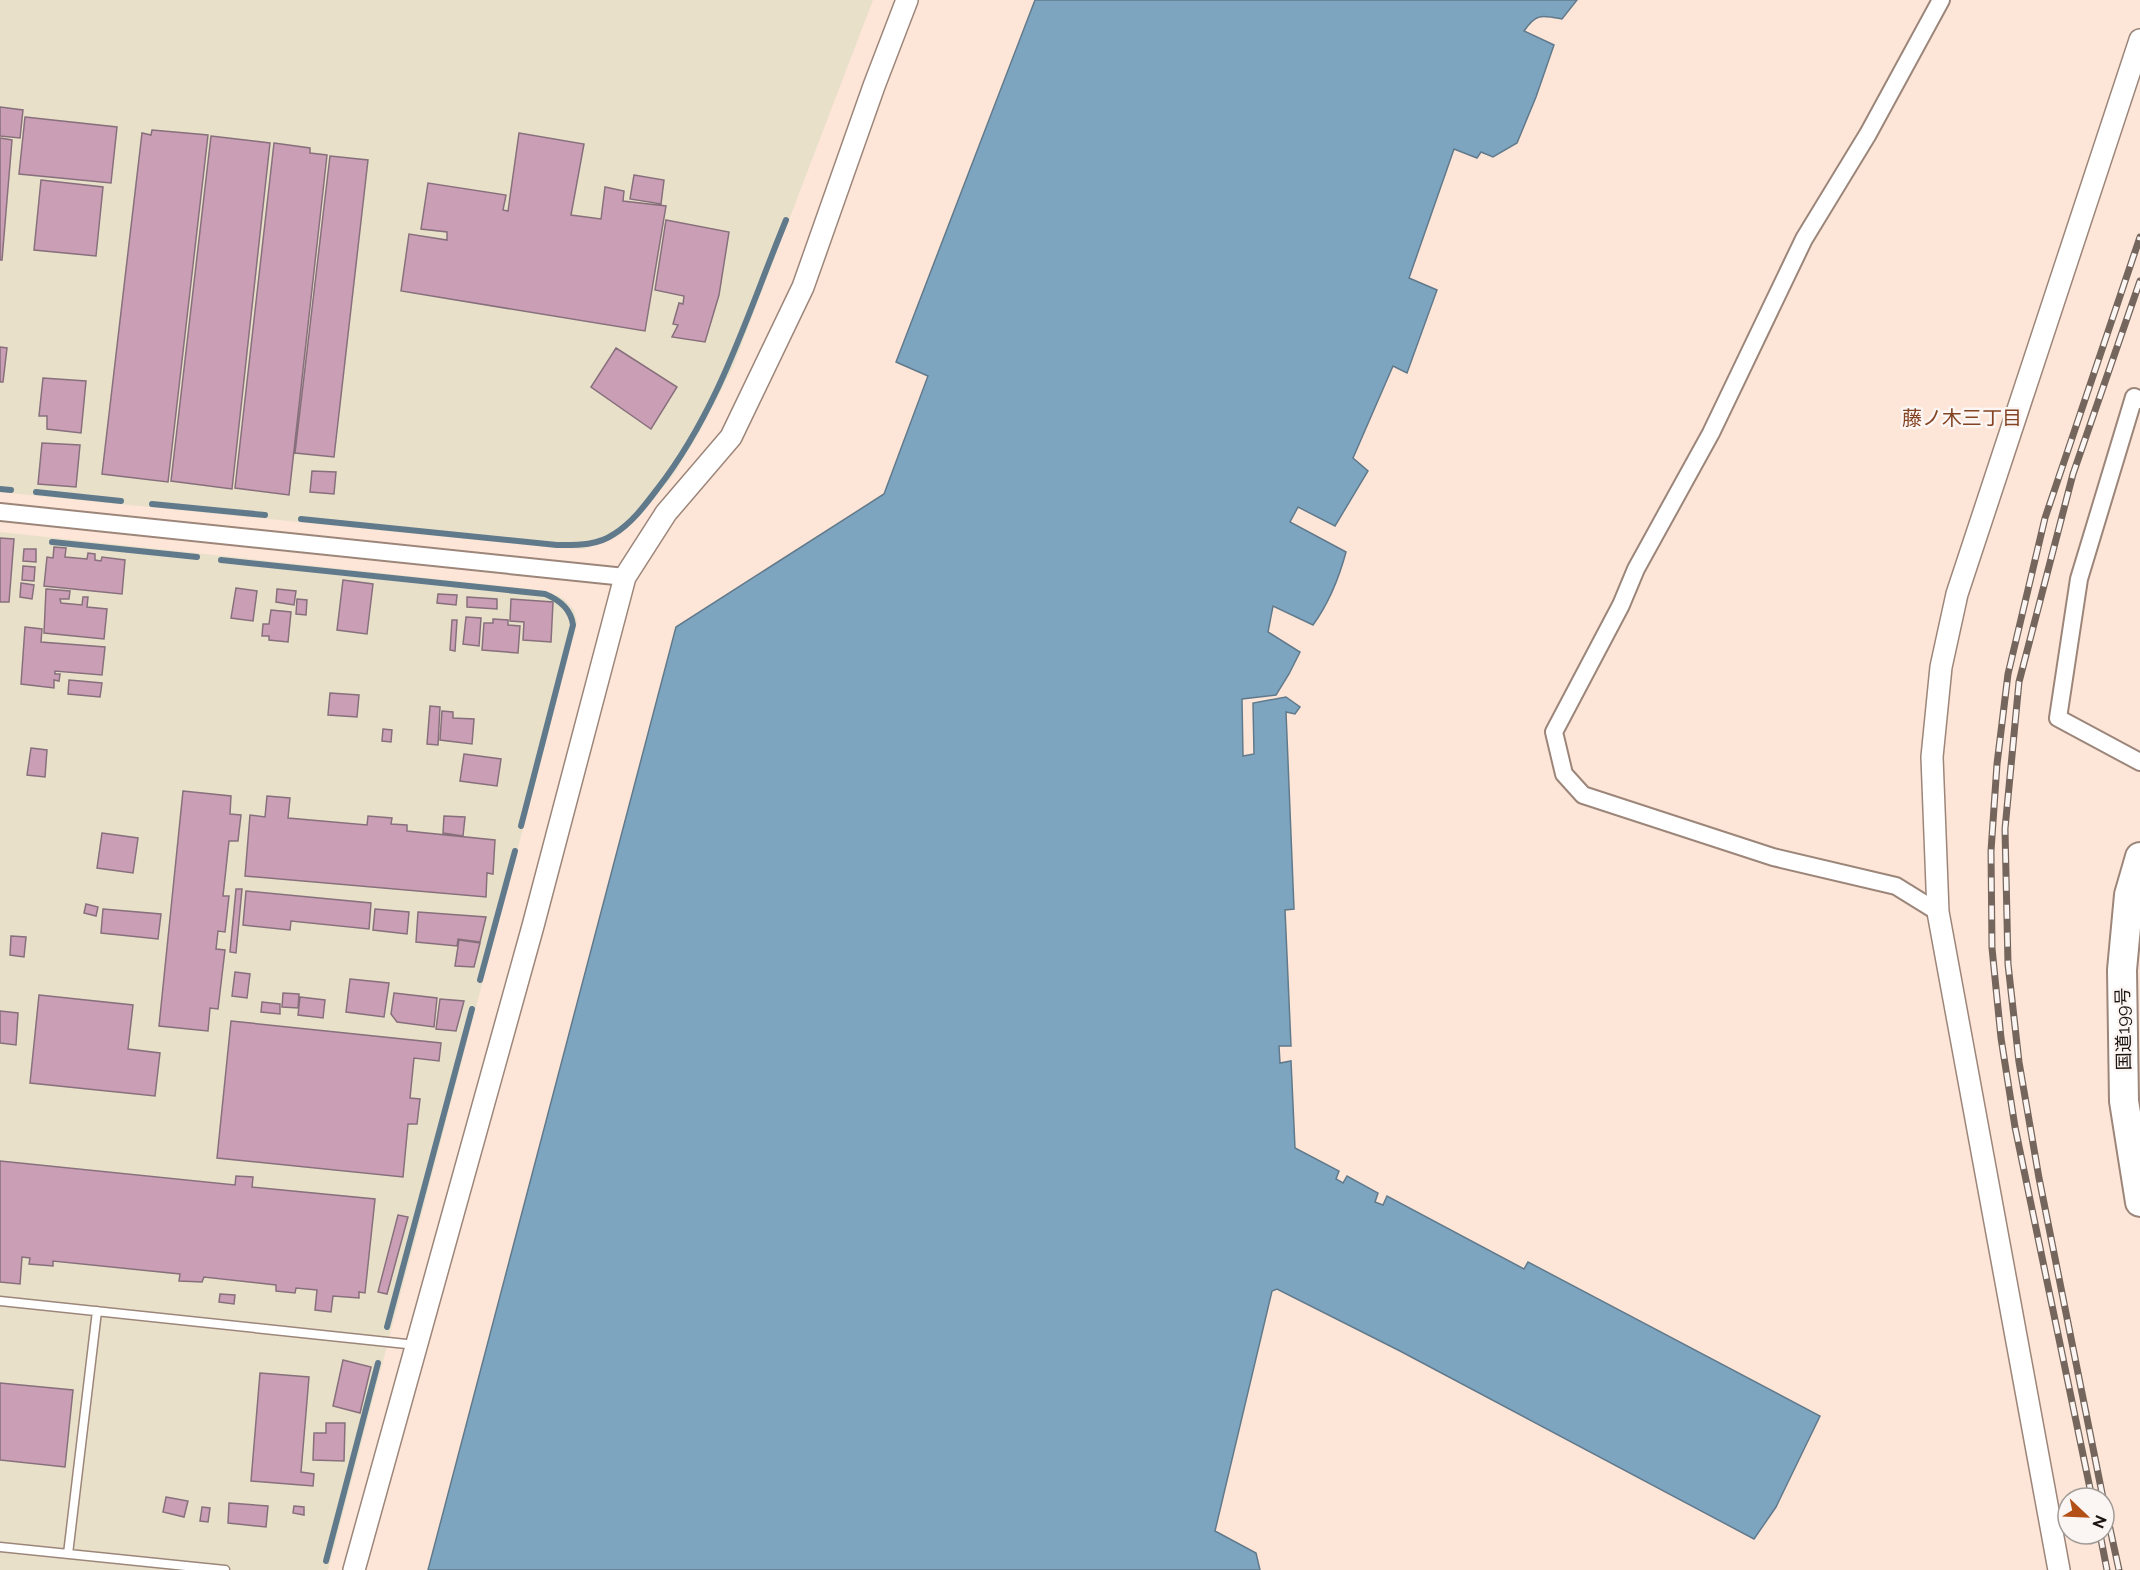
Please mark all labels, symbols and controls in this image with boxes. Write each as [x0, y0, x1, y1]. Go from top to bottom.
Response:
district label: 藤ノ木三丁目 [1902, 406, 2022, 430]
street label: 国道199号 [2112, 987, 2134, 1071]
north arrow [2056, 1486, 2116, 1546]
text: N [2088, 1512, 2110, 1531]

